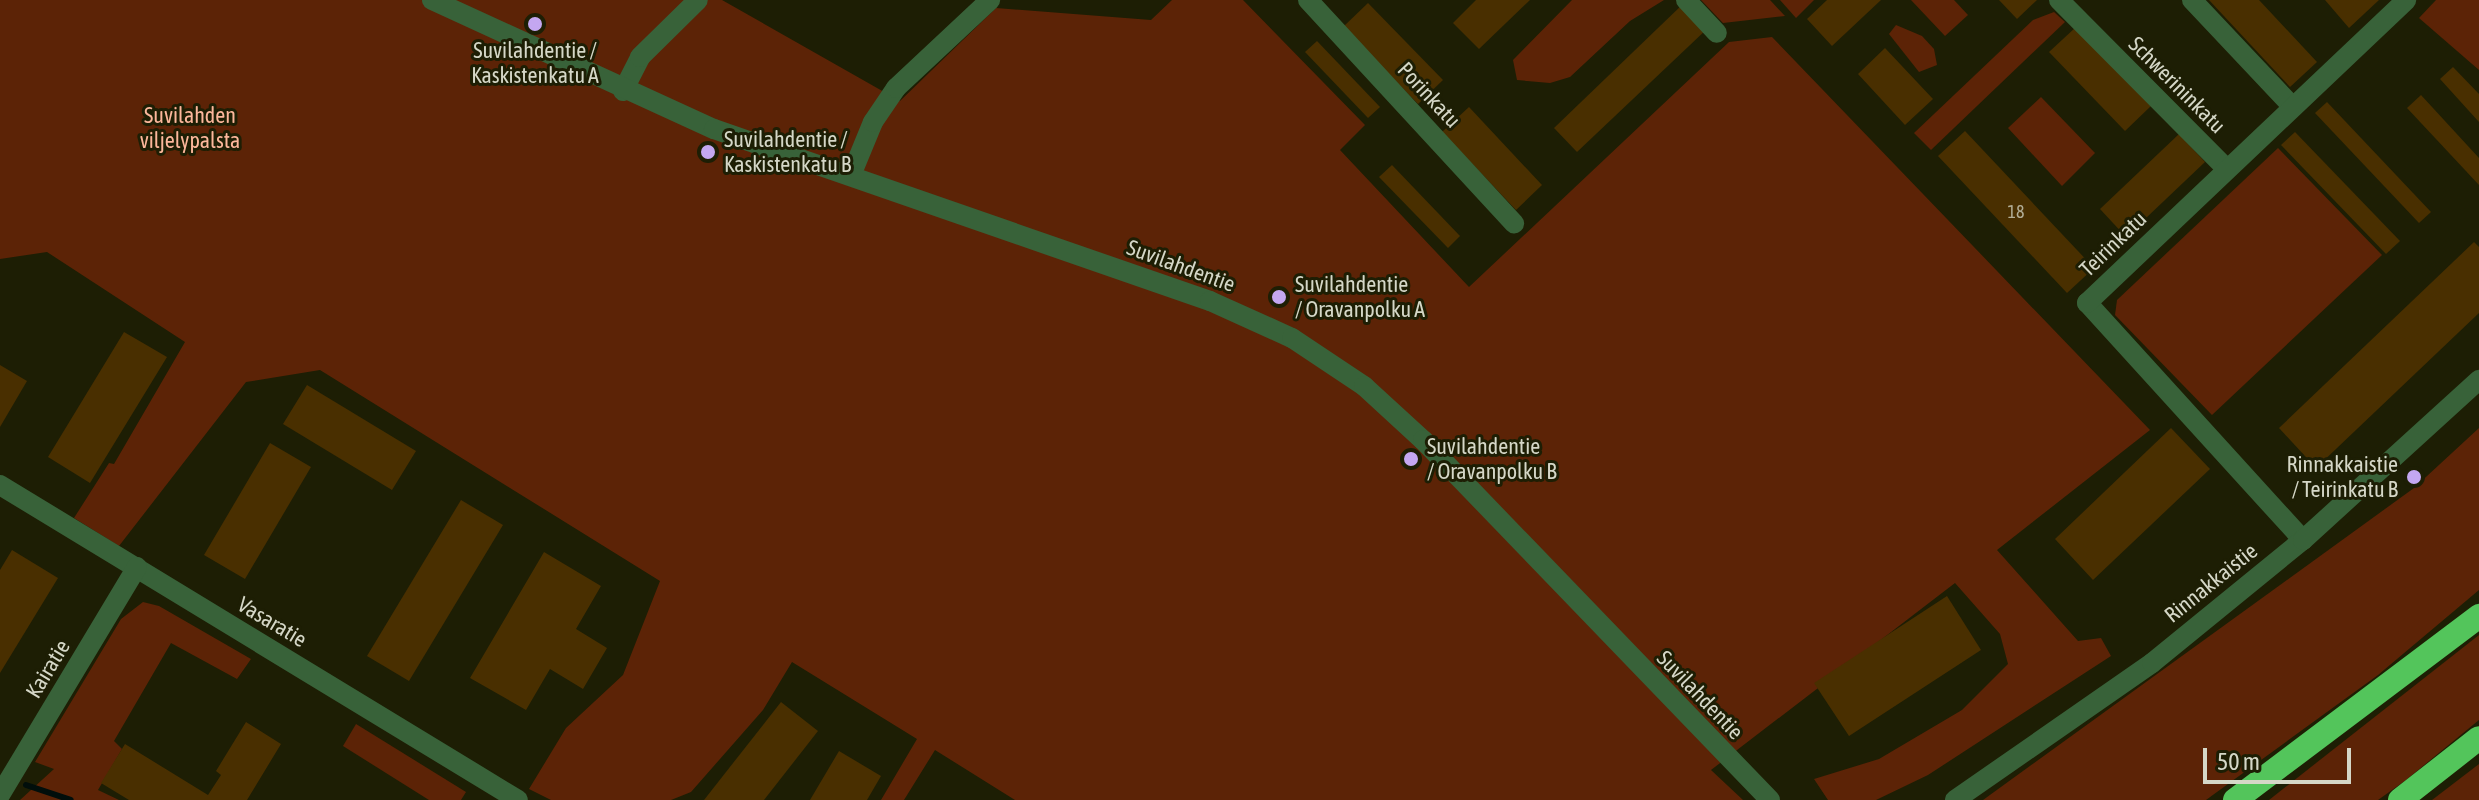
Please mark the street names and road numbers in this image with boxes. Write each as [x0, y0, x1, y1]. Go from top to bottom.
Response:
street label: Schwerininkatu [2123, 31, 2231, 139]
street label: Porinkatu [1392, 57, 1466, 133]
street label: Teirinkatu [2074, 206, 2152, 282]
street label: Suvilahdentie [1123, 234, 1239, 298]
street label: Rinnakkaistie [2159, 538, 2263, 628]
street label: Vasaratie [233, 591, 311, 653]
street label: Kairatie [20, 635, 76, 703]
street label: Suvilahdentie [1651, 645, 1749, 745]

